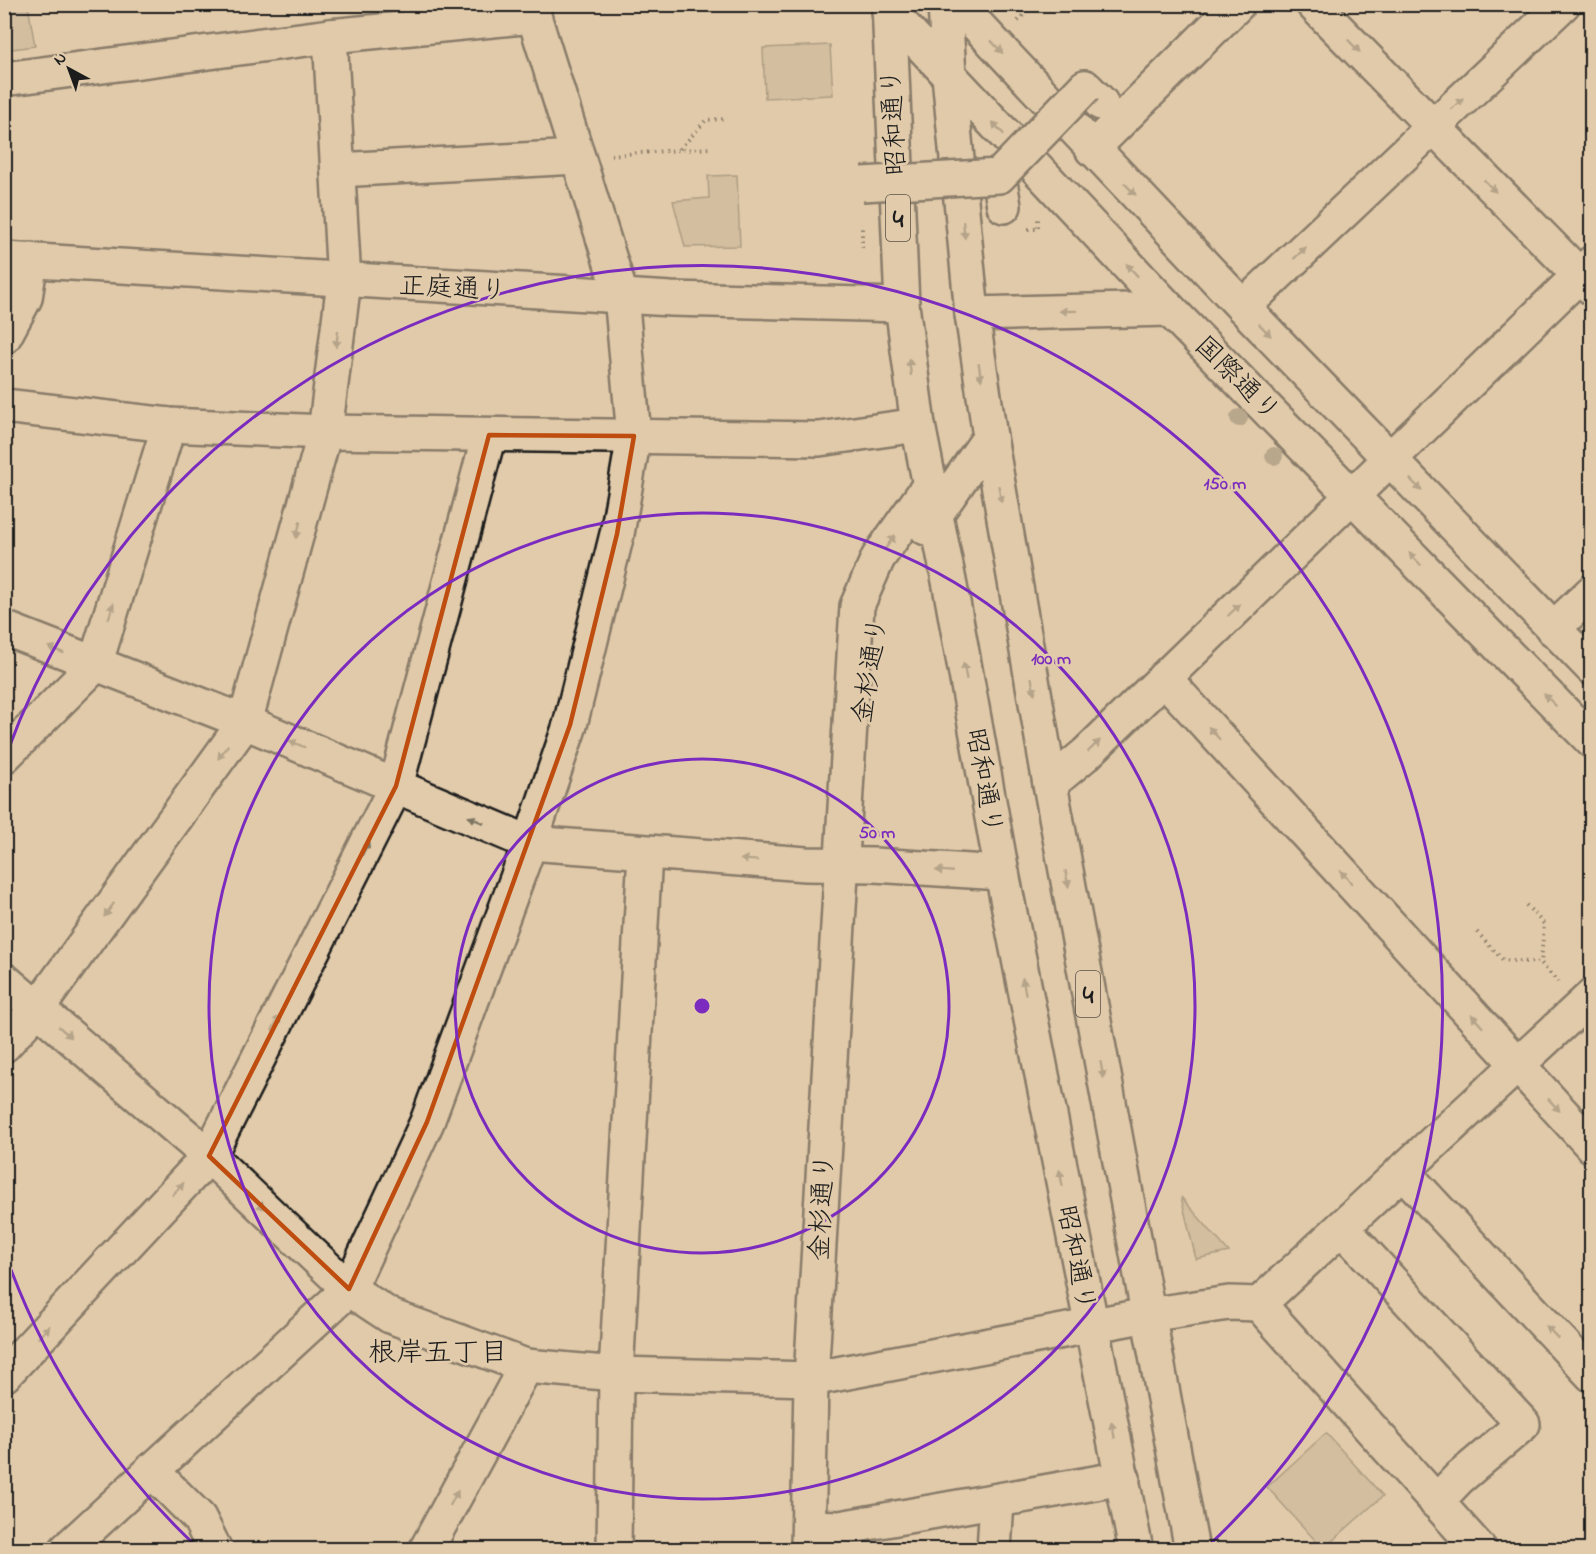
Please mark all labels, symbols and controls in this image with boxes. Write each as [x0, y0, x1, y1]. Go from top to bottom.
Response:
north arrow [39, 39, 99, 99]
one-way arrow [1347, 39, 1361, 54]
one-way arrow [990, 40, 1004, 55]
text: N [49, 46, 73, 72]
street label: 昭和通り [873, 67, 918, 177]
one-way arrow [1450, 97, 1465, 111]
one-way arrow [991, 120, 1005, 135]
one-way arrow [1483, 178, 1497, 192]
one-way arrow [1123, 182, 1137, 196]
road number: 4 [886, 195, 910, 241]
one-way arrow [959, 221, 969, 240]
one-way arrow [1293, 246, 1307, 260]
one-way arrow [1125, 262, 1139, 277]
street label: 正庭通り [398, 267, 508, 312]
one-way arrow [1059, 307, 1078, 316]
one-way arrow [1258, 323, 1272, 338]
street label: 国際通り [1184, 328, 1288, 432]
one-way arrow [332, 330, 341, 349]
one-way arrow [906, 357, 915, 376]
one-way arrow [976, 363, 985, 382]
text: 150 m [1204, 472, 1246, 498]
one-way arrow [1409, 477, 1422, 492]
one-way arrow [996, 485, 1005, 504]
one-way arrow [293, 521, 302, 539]
one-way arrow [884, 534, 896, 550]
one-way arrow [1408, 553, 1422, 567]
one-way arrow [107, 602, 116, 620]
one-way arrow [1226, 603, 1241, 617]
street label: 金杉通り [844, 614, 899, 727]
one-way arrow [47, 645, 65, 655]
text: 100 m [1031, 647, 1071, 673]
one-way arrow [960, 661, 969, 680]
one-way arrow [1029, 677, 1038, 696]
one-way arrow [1544, 693, 1558, 707]
street label: 昭和通り [954, 725, 1011, 838]
one-way arrow [1208, 726, 1222, 740]
one-way arrow [287, 739, 305, 749]
one-way arrow [1087, 739, 1102, 753]
one-way arrow [217, 744, 229, 760]
one-way arrow [467, 815, 485, 824]
text: 50 m [859, 821, 895, 847]
one-way arrow [360, 840, 369, 857]
one-way arrow [739, 856, 758, 865]
one-way arrow [934, 866, 953, 876]
one-way arrow [1063, 869, 1072, 888]
one-way arrow [1340, 870, 1353, 885]
one-way arrow [103, 902, 115, 918]
road number: 4 [1076, 971, 1100, 1017]
one-way arrow [1019, 976, 1028, 995]
centre of rings [692, 996, 712, 1016]
one-way arrow [272, 1014, 281, 1031]
one-way arrow [1470, 1014, 1484, 1029]
one-way arrow [57, 1025, 73, 1038]
one-way arrow [1098, 1061, 1107, 1080]
one-way arrow [1546, 1098, 1560, 1112]
street label: 金杉通り [801, 1152, 846, 1262]
one-way arrow [1056, 1168, 1065, 1187]
one-way arrow [170, 1183, 184, 1197]
one-way arrow [250, 1195, 264, 1209]
street label: 昭和通り [1045, 1202, 1104, 1315]
one-way arrow [37, 1325, 51, 1339]
one-way arrow [1545, 1325, 1559, 1340]
district label: 根岸五丁目 [368, 1334, 508, 1375]
one-way arrow [1107, 1421, 1117, 1440]
one-way arrow [449, 1489, 459, 1506]

